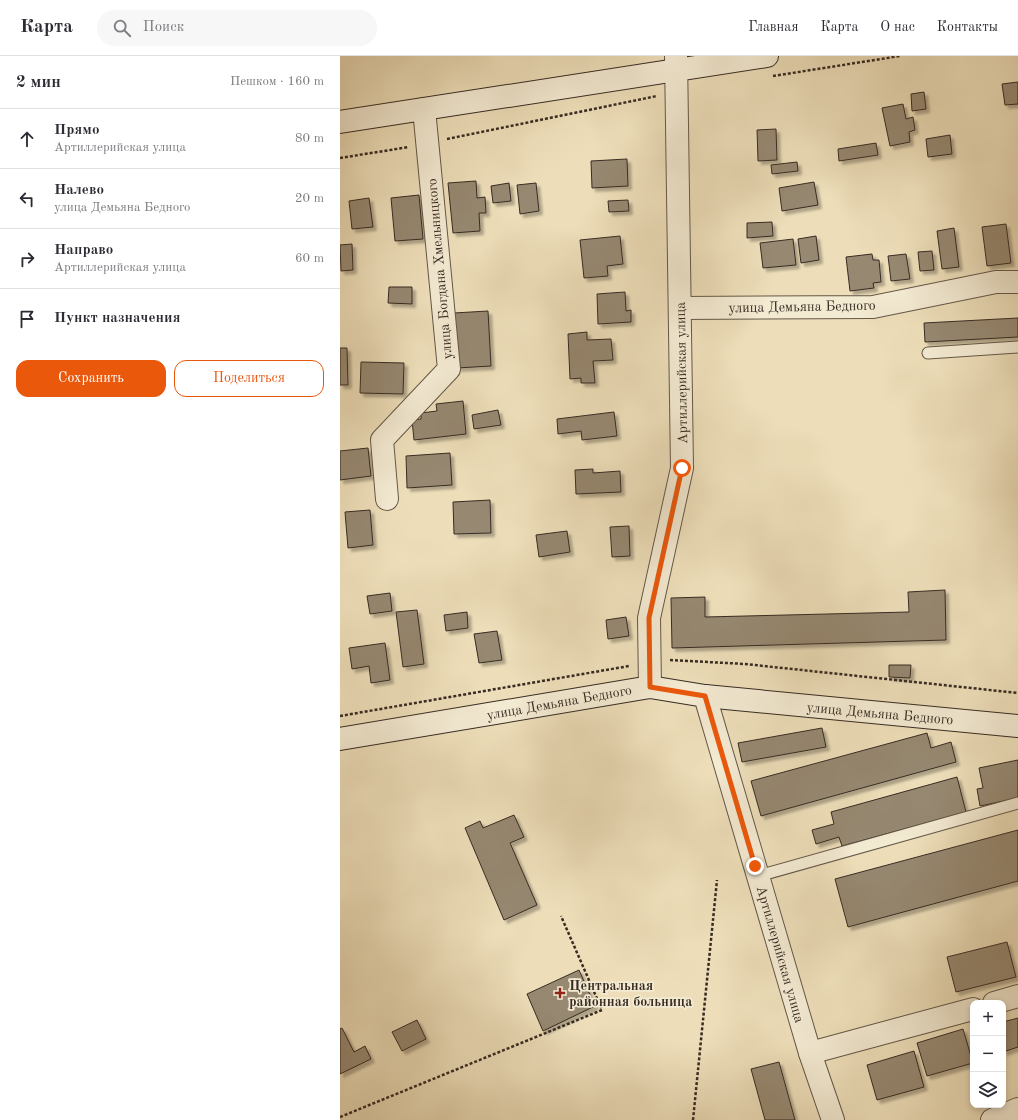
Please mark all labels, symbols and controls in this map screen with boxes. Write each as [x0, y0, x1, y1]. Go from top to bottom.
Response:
search box [97, 10, 377, 46]
icon: search [111, 17, 133, 39]
text: Карта [20, 18, 73, 37]
text: Поиск [143, 20, 184, 35]
text: Главная [748, 20, 798, 34]
text: Карта [820, 20, 858, 34]
text: О нас [880, 20, 915, 34]
text: Контакты [937, 20, 998, 34]
text: 2 мин [16, 74, 61, 91]
text: Пешком · 160 m [230, 75, 324, 88]
text: Прямо [54, 123, 100, 138]
icon: ahead [16, 128, 38, 150]
text: 80 m [295, 132, 324, 145]
text: Артиллерийская улица [54, 141, 186, 154]
street label: улица Богдана Хмельницкого [425, 178, 455, 360]
text: Налево [54, 183, 104, 198]
icon: left [16, 188, 38, 210]
text: 20 m [295, 192, 324, 205]
text: улица Демьяна Бедного [54, 201, 191, 214]
text: Направо [54, 243, 113, 258]
icon: right [16, 248, 38, 270]
text: 60 m [295, 252, 324, 265]
text: Артиллерийская улица [54, 261, 186, 274]
street label: улица Демьяна Бедного [728, 299, 876, 315]
street label: Артиллерийская улица [674, 302, 690, 444]
icon: arrive [16, 308, 38, 330]
text: Пункт назначения [54, 311, 181, 326]
button: Сохранить [16, 360, 166, 397]
button: Поделиться [174, 360, 324, 397]
route start [673, 459, 691, 477]
street label: улица Демьяна Бедного [486, 683, 633, 723]
street label: улица Демьяна Бедного [806, 701, 954, 727]
route end [746, 857, 764, 875]
street label: Артиллерийская улица [754, 884, 806, 1025]
place label: Центральная районная больница [569, 979, 692, 1009]
marker: Центральная районная больница [554, 987, 566, 999]
map controls [970, 1000, 1006, 1108]
button: + [970, 1000, 1006, 1036]
button: − [970, 1036, 1006, 1072]
button: layers [970, 1072, 1006, 1108]

